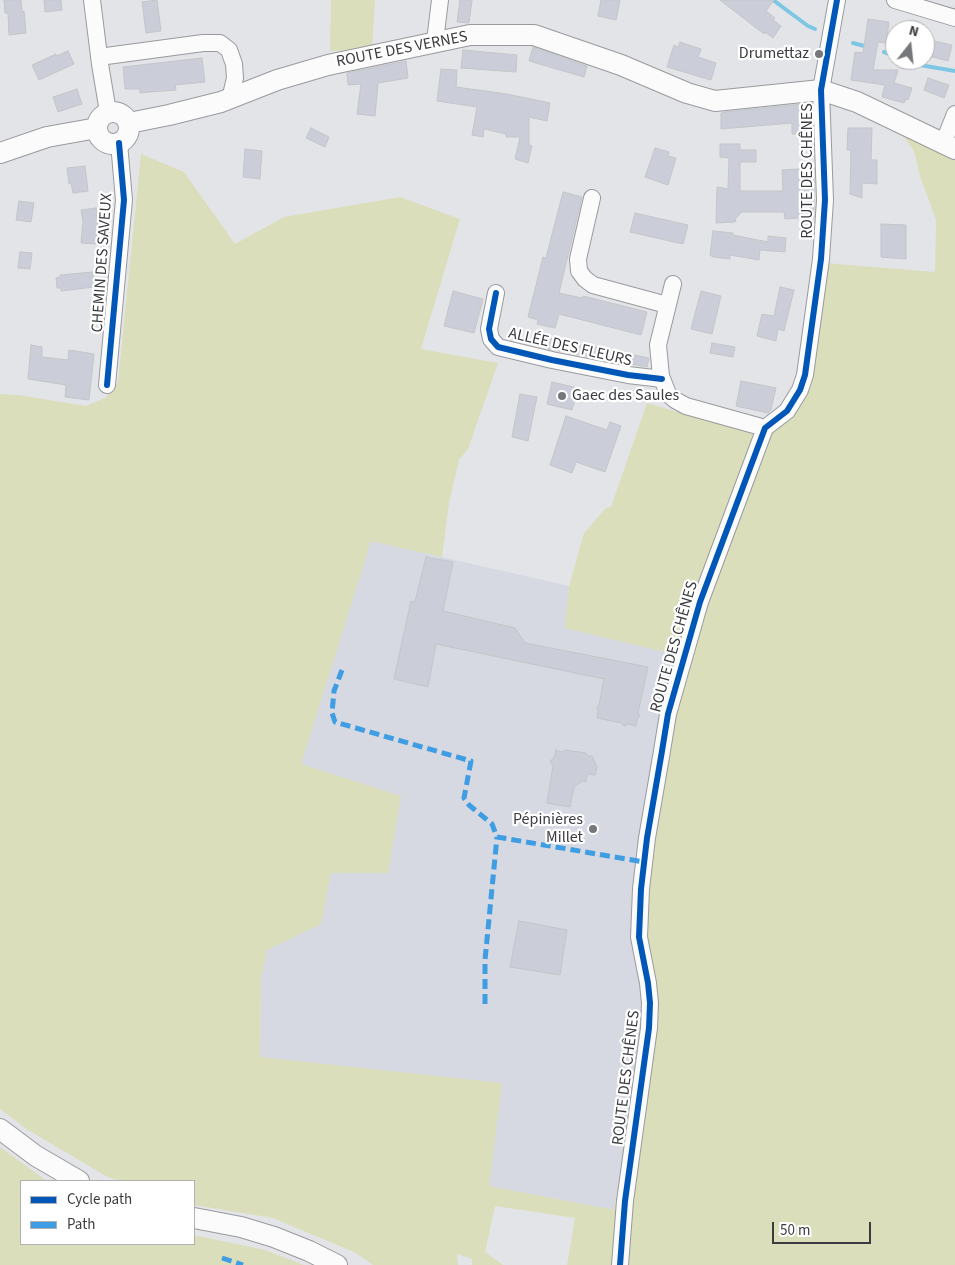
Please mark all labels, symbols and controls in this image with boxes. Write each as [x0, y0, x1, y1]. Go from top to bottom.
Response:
north arrow [885, 20, 935, 70]
text: N [907, 21, 921, 42]
street label: ROUTE DES VERNES [335, 28, 469, 72]
place label: Drumettaz [739, 44, 809, 64]
marker: Drumettaz [813, 48, 825, 60]
street label: ROUTE DES CHÊNES [798, 103, 818, 239]
street label: CHEMIN DES SAVEUX [89, 193, 117, 333]
street label: ALLÉE DES FLEURS [506, 324, 634, 372]
place label: Gaec des Saules [572, 386, 679, 406]
marker: Gaec des Saules [556, 390, 568, 402]
street label: ROUTE DES CHÊNES [647, 579, 703, 715]
place label: Pépinières Millet [513, 810, 583, 848]
marker: Pépinières Millet [587, 823, 599, 835]
street label: ROUTE DES CHÊNES [609, 1010, 645, 1146]
legend [20, 1180, 195, 1245]
text: Cycle path [67, 1189, 132, 1210]
scale bar [775, 1212, 874, 1244]
text: Path [67, 1214, 95, 1235]
text: 50 m [780, 1220, 810, 1241]

